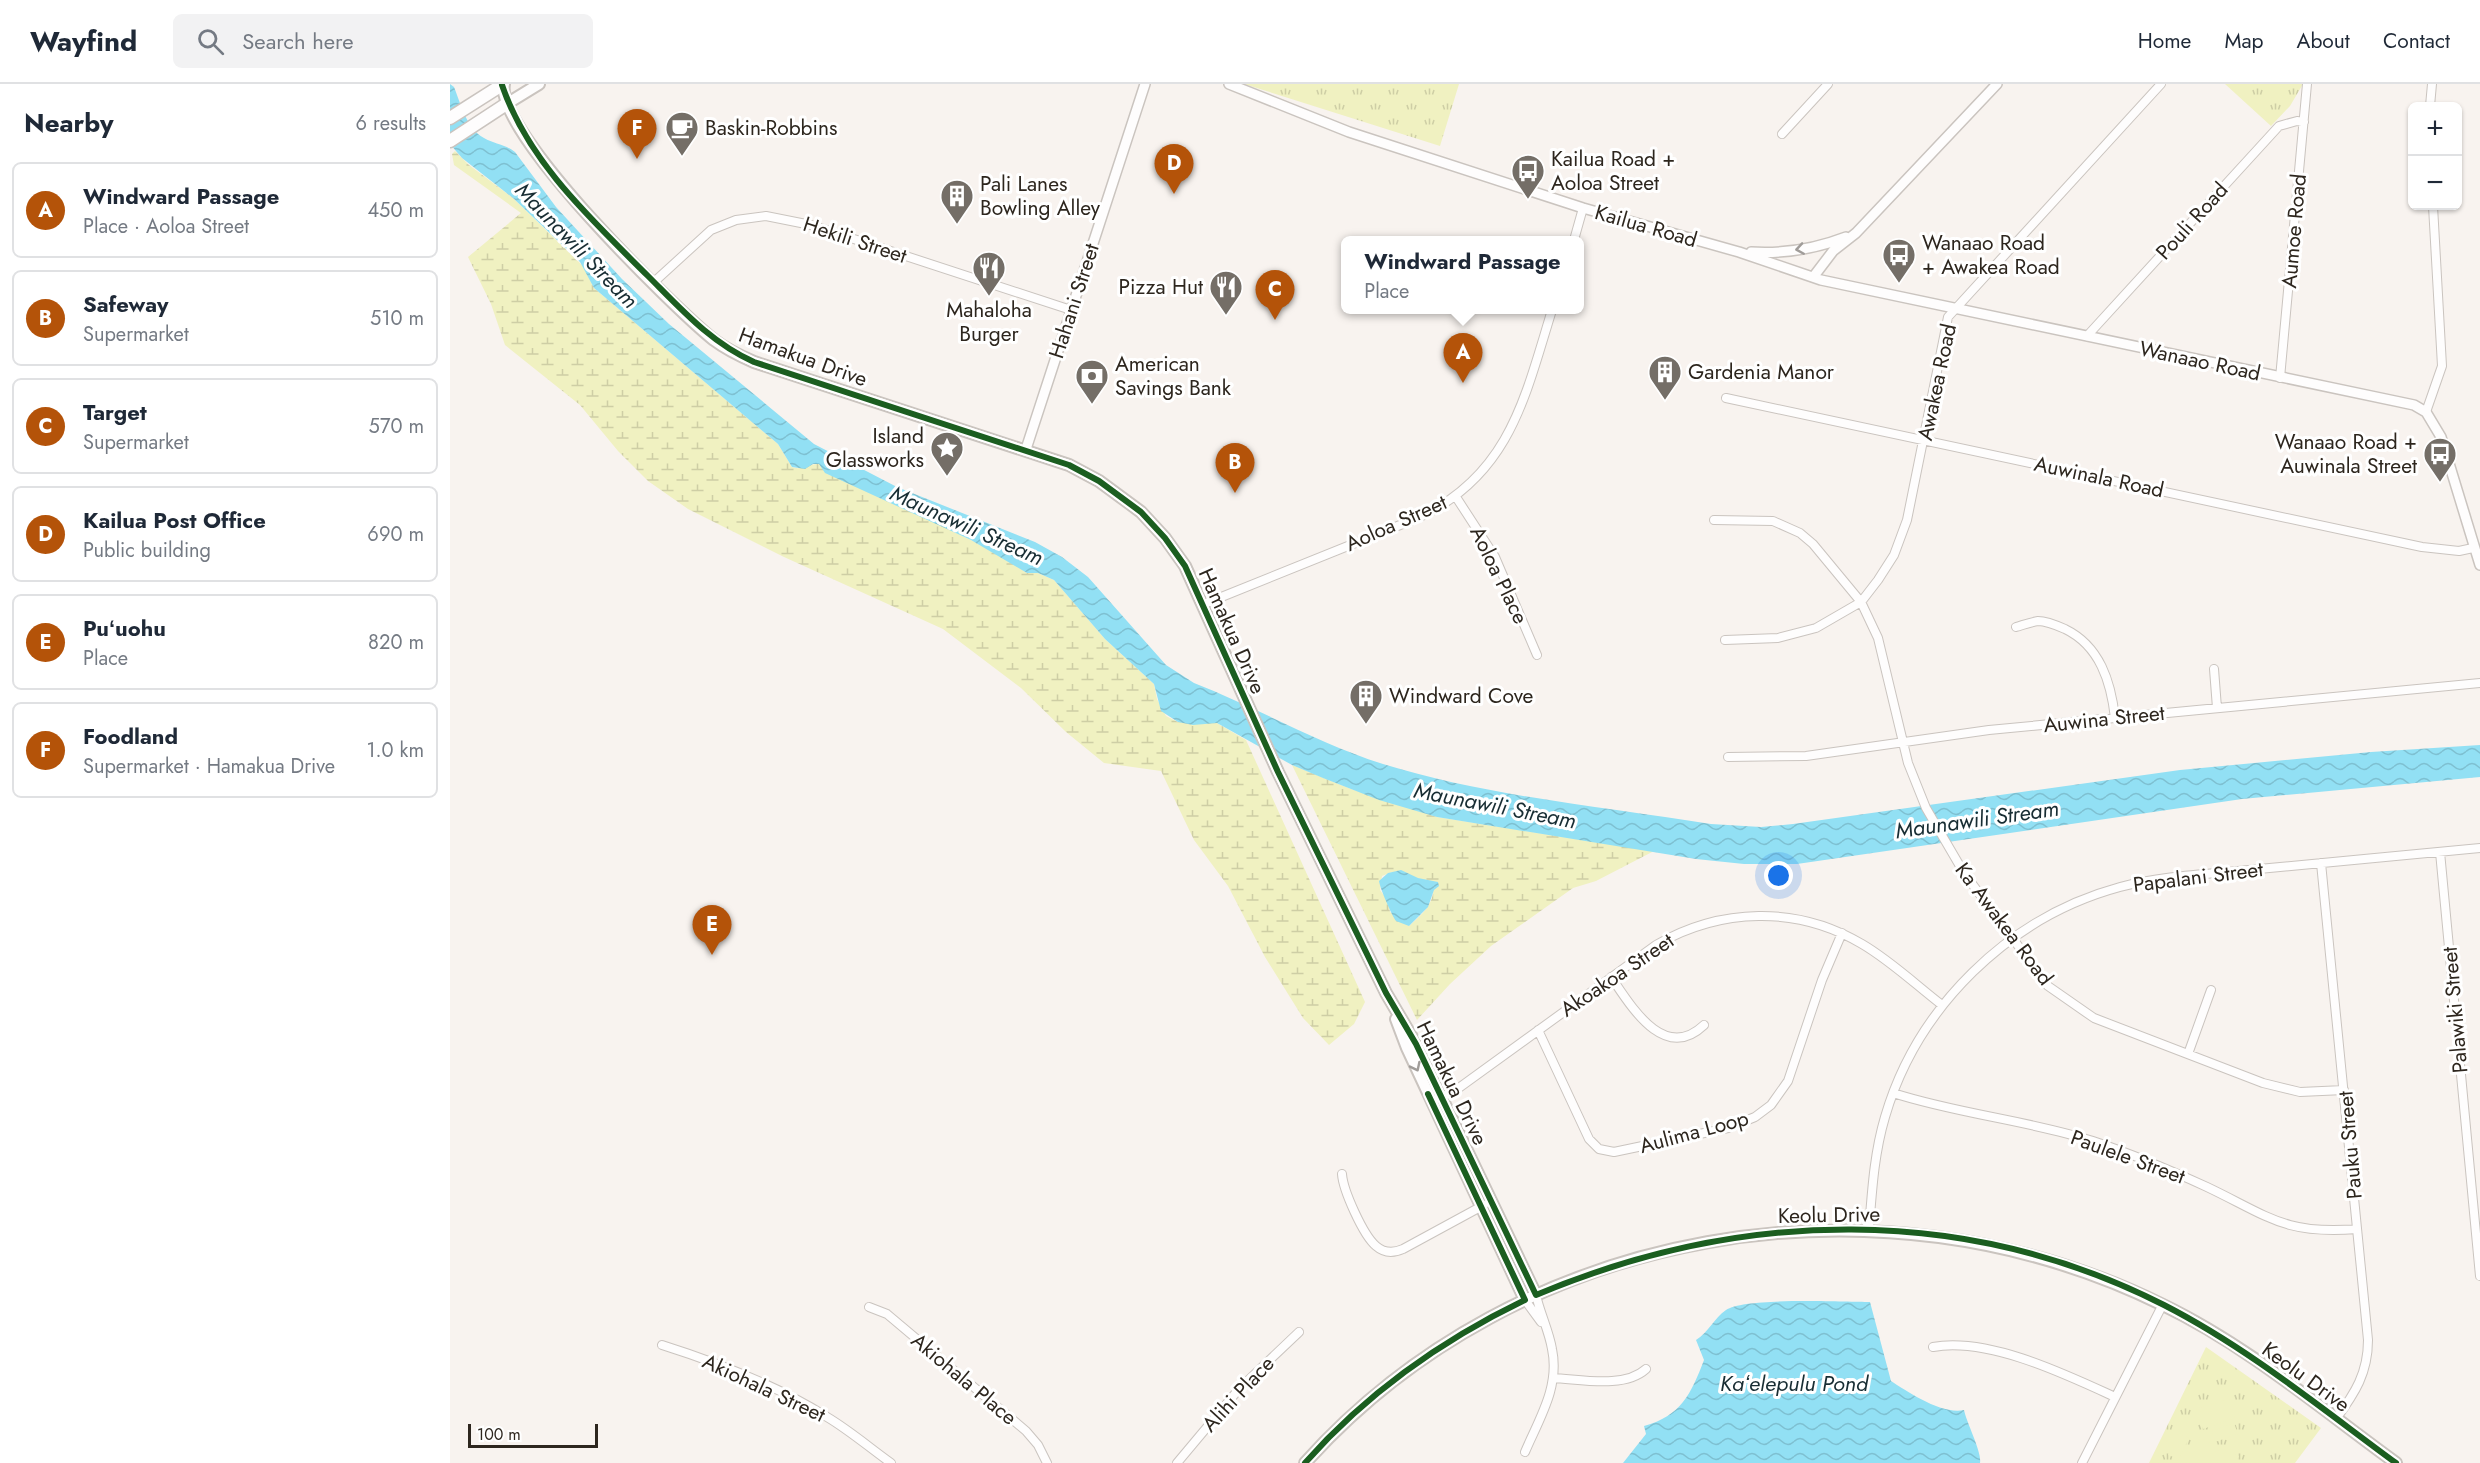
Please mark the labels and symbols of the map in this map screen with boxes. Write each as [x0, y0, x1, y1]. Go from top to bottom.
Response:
pin: F [618, 110, 657, 159]
cafe icon: Baskin-Robbins [664, 110, 700, 157]
place label: Baskin-Robbins [705, 113, 838, 143]
pin: D [1154, 144, 1194, 194]
place label: Kailua Road + Aoloa Street [1551, 144, 1675, 198]
bus stop icon: Kailua Road + Aoloa Street [1510, 153, 1546, 200]
place label: Pali Lanes Bowling Alley [980, 169, 1101, 223]
street label: Aumoe Road [2274, 173, 2314, 289]
water label: Maunawili Stream [508, 175, 646, 315]
street label: Pouli Road [2149, 176, 2235, 266]
building icon: Pali Lanes Bowling Alley [939, 178, 975, 225]
street label: Kailua Road [1591, 197, 1701, 255]
street label: Hekili Street [799, 209, 911, 271]
place label: Wanaao Road + Awakea Road [1922, 228, 2060, 282]
bus stop icon: Wanaao Road + Awakea Road [1881, 237, 1917, 284]
street label: Hahani Street [1041, 240, 1107, 362]
one-way arrow [1796, 243, 1805, 255]
restaurant icon: Mahaloha Burger [971, 250, 1007, 297]
restaurant icon: Pizza Hut [1208, 269, 1244, 316]
pin: C [1256, 270, 1294, 320]
place label: Pizza Hut [1119, 272, 1203, 302]
place label: Mahaloha Burger [946, 295, 1032, 349]
street label: Hamakua Drive [735, 320, 872, 394]
street label: Awakea Road [1910, 321, 1964, 443]
pin: A [1444, 334, 1482, 383]
street label: Wanaao Road [2137, 334, 2263, 388]
place label: American Savings Bank [1115, 349, 1232, 403]
building icon: Gardenia Manor [1647, 354, 1683, 401]
place label: Gardenia Manor [1688, 357, 1835, 387]
bank icon: American Savings Bank [1074, 358, 1110, 405]
place label: Island Glassworks [826, 421, 924, 475]
place label: Wanaao Road + Auwinala Street [2275, 427, 2417, 481]
place icon: Island Glassworks [929, 430, 965, 477]
bus stop icon: Wanaao Road + Auwinala Street [2422, 436, 2458, 483]
pin: B [1216, 444, 1254, 493]
street label: Auwinala Road [2031, 449, 2167, 505]
water label: Maunawili Stream [885, 477, 1049, 573]
street label: Aoloa Street [1341, 487, 1451, 559]
street label: Aoloa Place [1462, 521, 1536, 629]
street label: Hamakua Drive [1191, 563, 1273, 699]
building icon: Windward Cove [1348, 678, 1384, 725]
place label: Windward Cove [1389, 681, 1534, 711]
street label: Auwina Street [2042, 698, 2166, 740]
water label: Maunawili Stream [1411, 774, 1579, 836]
water label: Maunawili Stream [1893, 792, 2061, 846]
street label: Papalani Street [2131, 854, 2265, 900]
street label: Ka Awakea Road [1948, 856, 2060, 992]
your location [1764, 861, 1793, 890]
pin: E [692, 906, 732, 955]
street label: Akoakoa Street [1554, 926, 1680, 1024]
street label: Palawiki Street [2435, 946, 2475, 1074]
street label: Hamakua Drive [1409, 1016, 1495, 1150]
one-way arrow [1408, 1061, 1420, 1072]
street label: Pauku Street [2330, 1090, 2370, 1200]
street label: Aulima Loop [1636, 1103, 1752, 1161]
street label: Paulele Street [2067, 1122, 2189, 1192]
street label: Keolu Drive [1778, 1199, 1881, 1231]
street label: Akiohala Place [905, 1326, 1023, 1432]
street label: Keolu Drive [2256, 1335, 2356, 1419]
street label: Akiohala Street [698, 1346, 830, 1430]
street label: Alihi Place [1195, 1349, 1281, 1439]
water label: Kaʻelepulu Pond [1720, 1367, 1870, 1399]
scale bar [468, 1421, 598, 1448]

